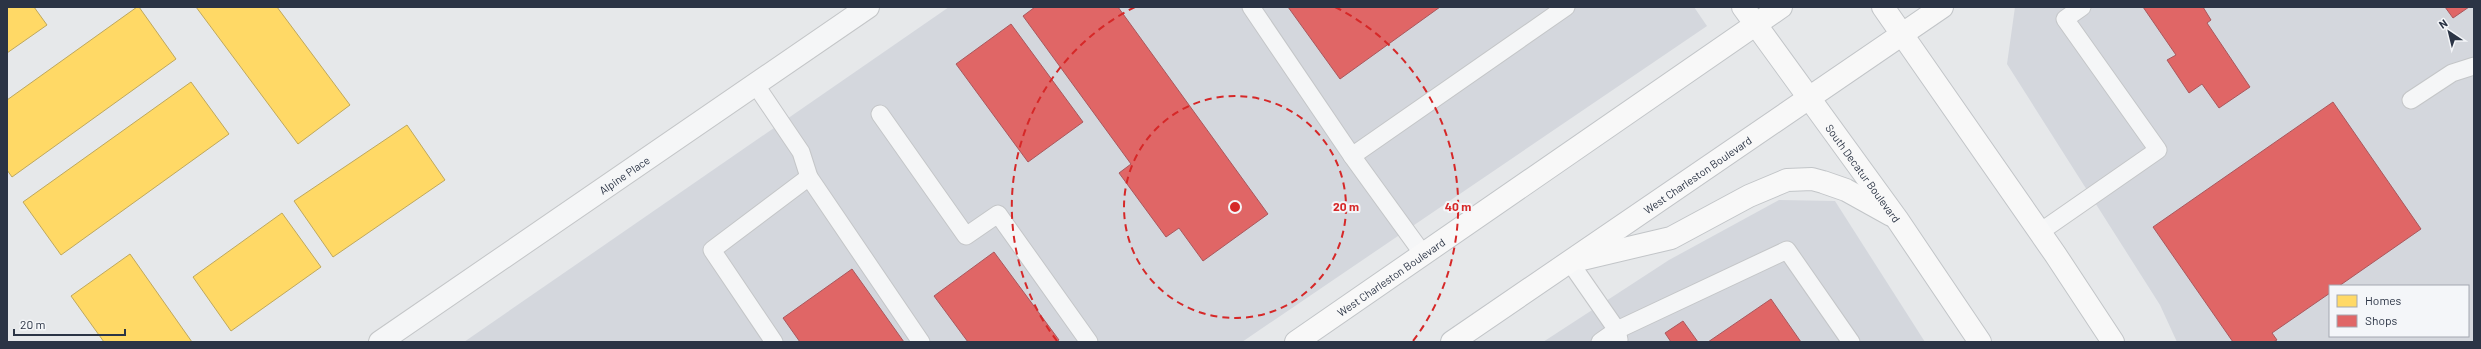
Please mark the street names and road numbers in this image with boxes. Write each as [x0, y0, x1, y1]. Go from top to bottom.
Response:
street label: South Decatur Boulevard [1823, 121, 1904, 225]
street label: West Charleston Boulevard [1641, 133, 1754, 216]
street label: Alpine Place [596, 153, 652, 196]
street label: West Charleston Boulevard [1334, 235, 1447, 318]

